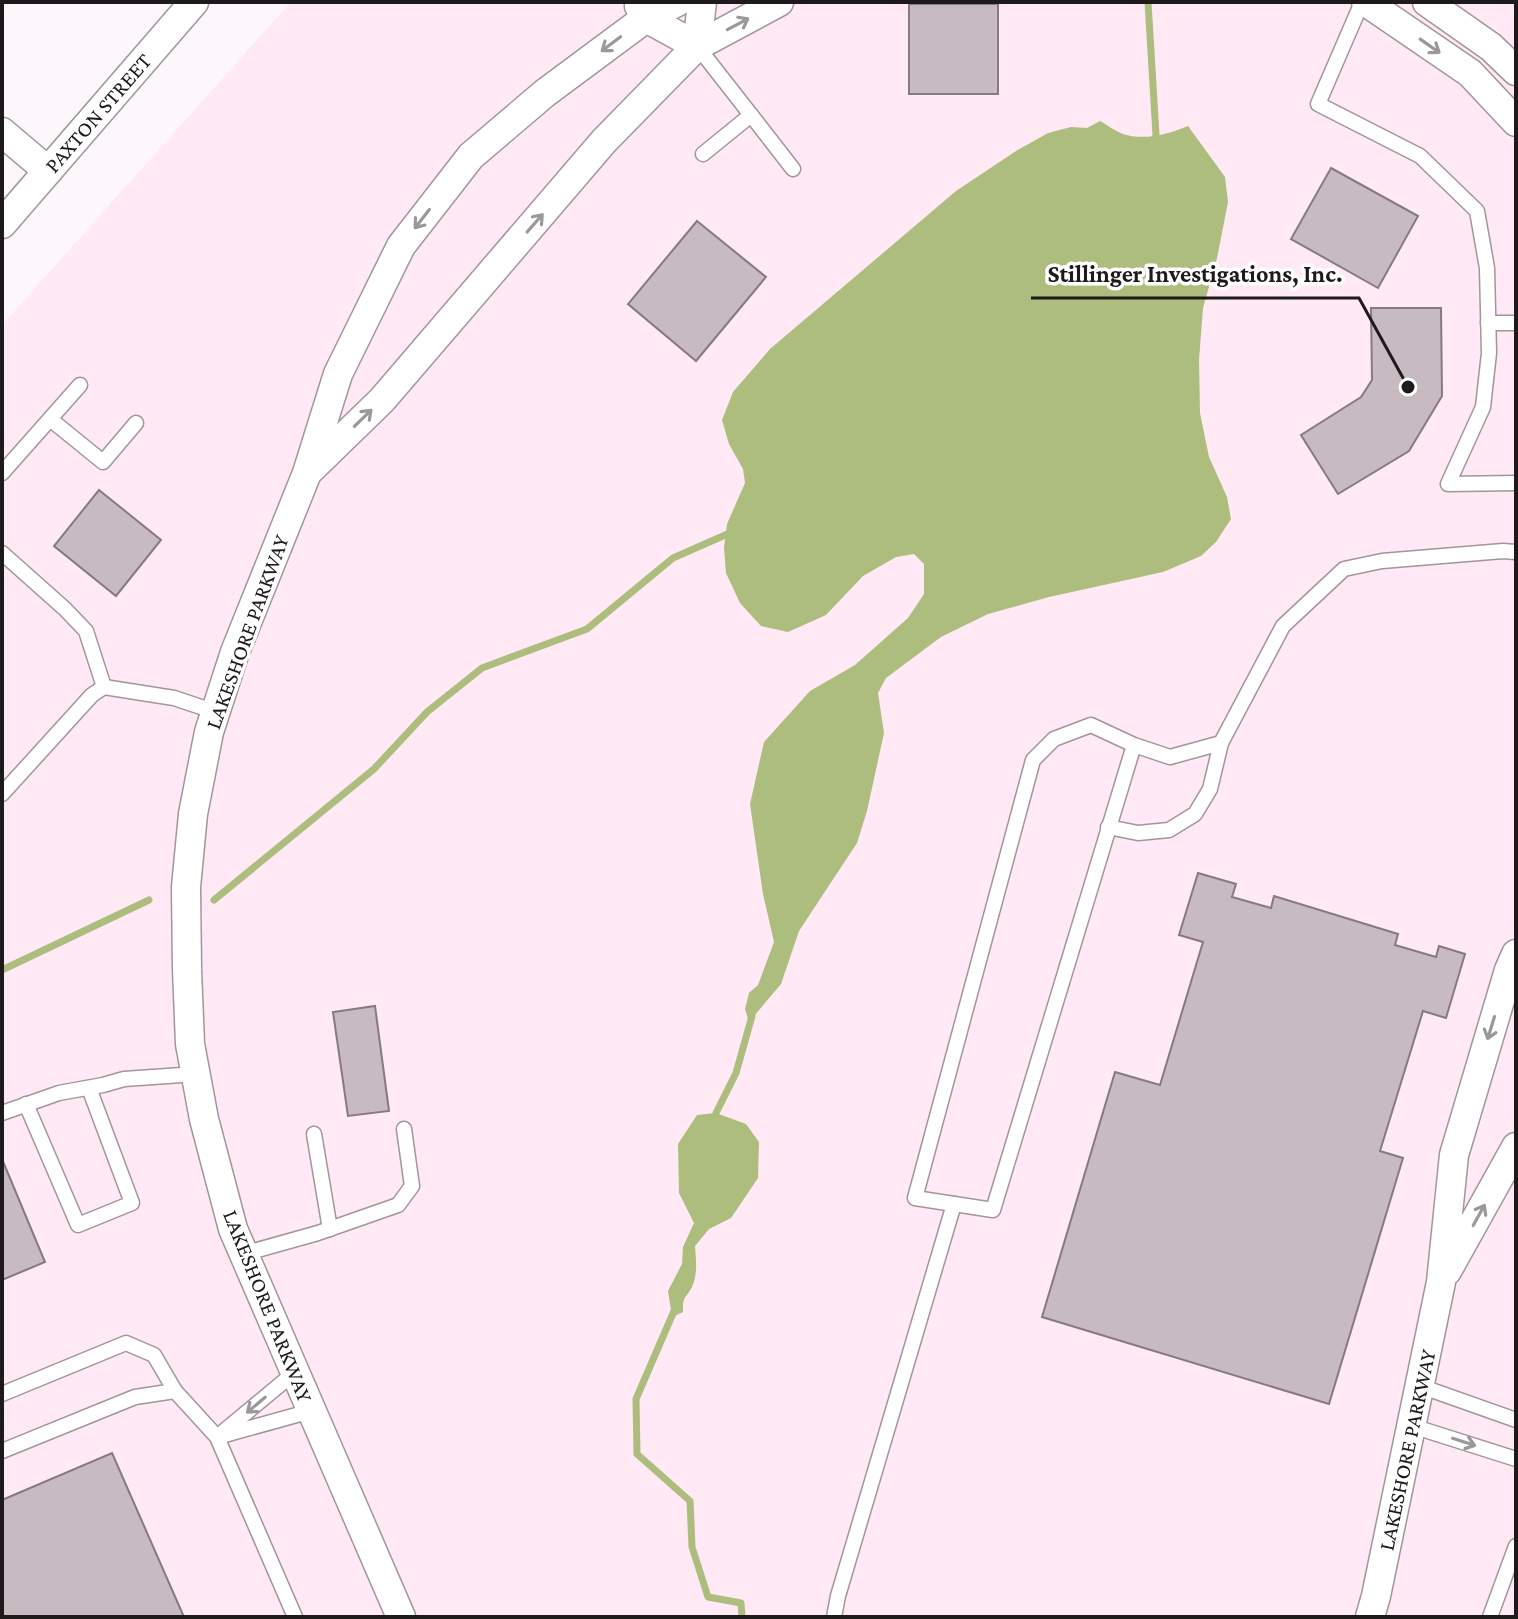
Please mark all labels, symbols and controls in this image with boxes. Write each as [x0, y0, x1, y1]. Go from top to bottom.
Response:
one-way arrow [726, 16, 749, 32]
one-way arrow [601, 35, 623, 52]
one-way arrow [1419, 38, 1441, 54]
street label: PAXTON STREET [40, 48, 156, 178]
one-way arrow [413, 208, 430, 229]
one-way arrow [526, 213, 544, 234]
callout: Stillinger Investigations, Inc. [1031, 250, 1359, 298]
text: Stillinger Investigations, Inc. [1047, 260, 1343, 288]
one-way arrow [353, 409, 372, 428]
street label: LAKESHORE PARKWAY [200, 531, 294, 733]
one-way arrow [1483, 1014, 1498, 1040]
one-way arrow [1471, 1204, 1487, 1227]
street label: LAKESHORE PARKWAY [218, 1206, 318, 1406]
street label: LAKESHORE PARKWAY [1373, 1347, 1441, 1553]
one-way arrow [246, 1396, 266, 1414]
one-way arrow [1451, 1436, 1476, 1450]

